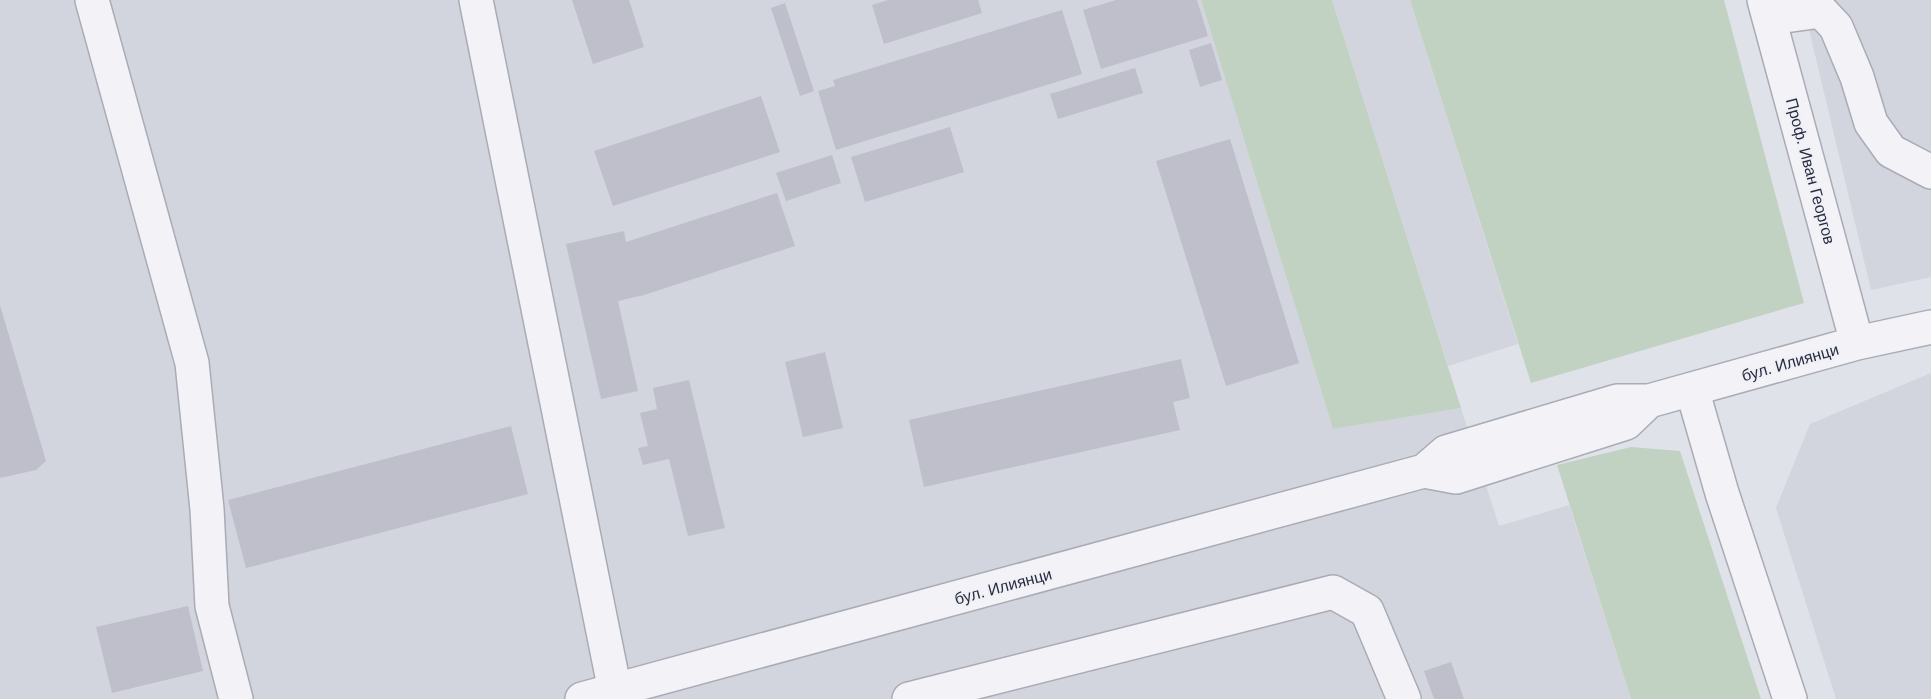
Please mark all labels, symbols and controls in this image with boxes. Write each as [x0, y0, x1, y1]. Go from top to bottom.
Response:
street label: Проф. Иван Георгов [1783, 96, 1838, 246]
street label: бул. Илиянци [1740, 341, 1841, 384]
street label: бул. Илиянци [953, 565, 1054, 608]

